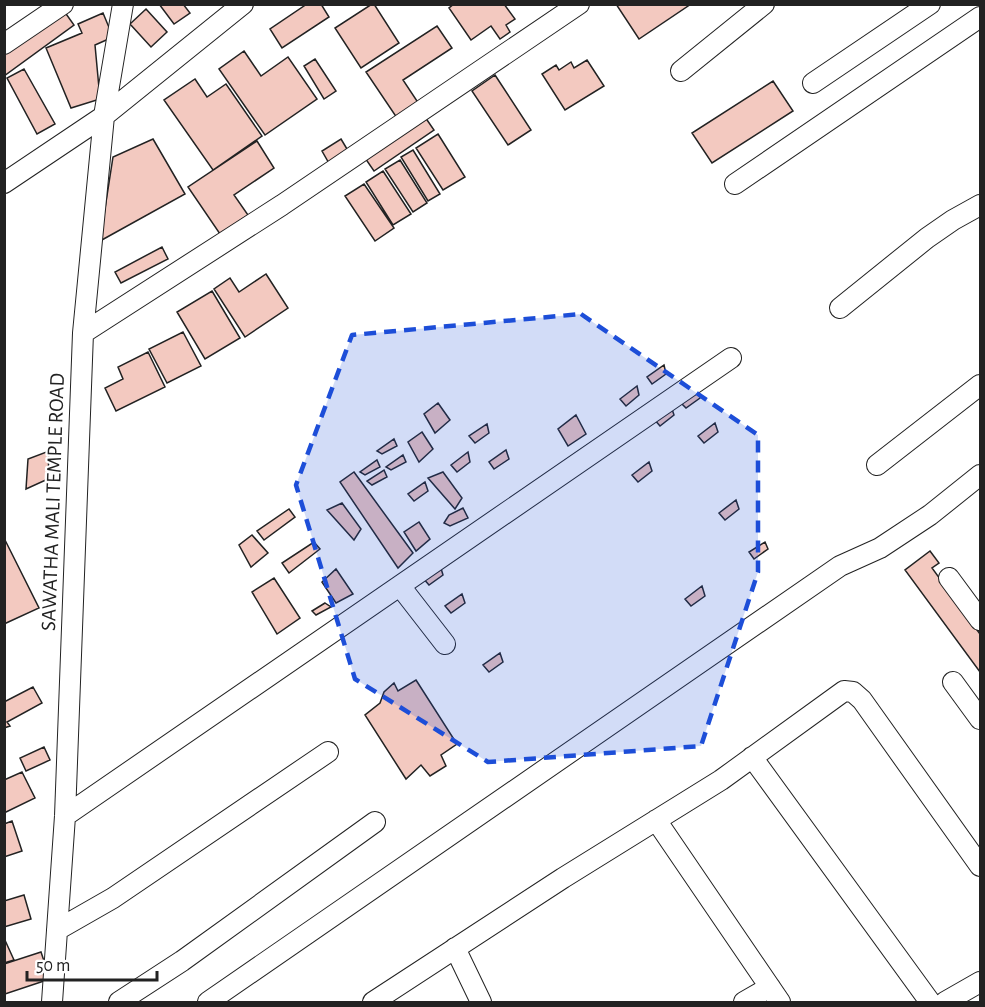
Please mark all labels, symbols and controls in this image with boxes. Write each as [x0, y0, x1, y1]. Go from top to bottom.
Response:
street label: SAWATHA MALI TEMPLE ROAD [38, 373, 68, 631]
scale bar [27, 944, 158, 982]
text: 50 m [36, 957, 70, 975]

